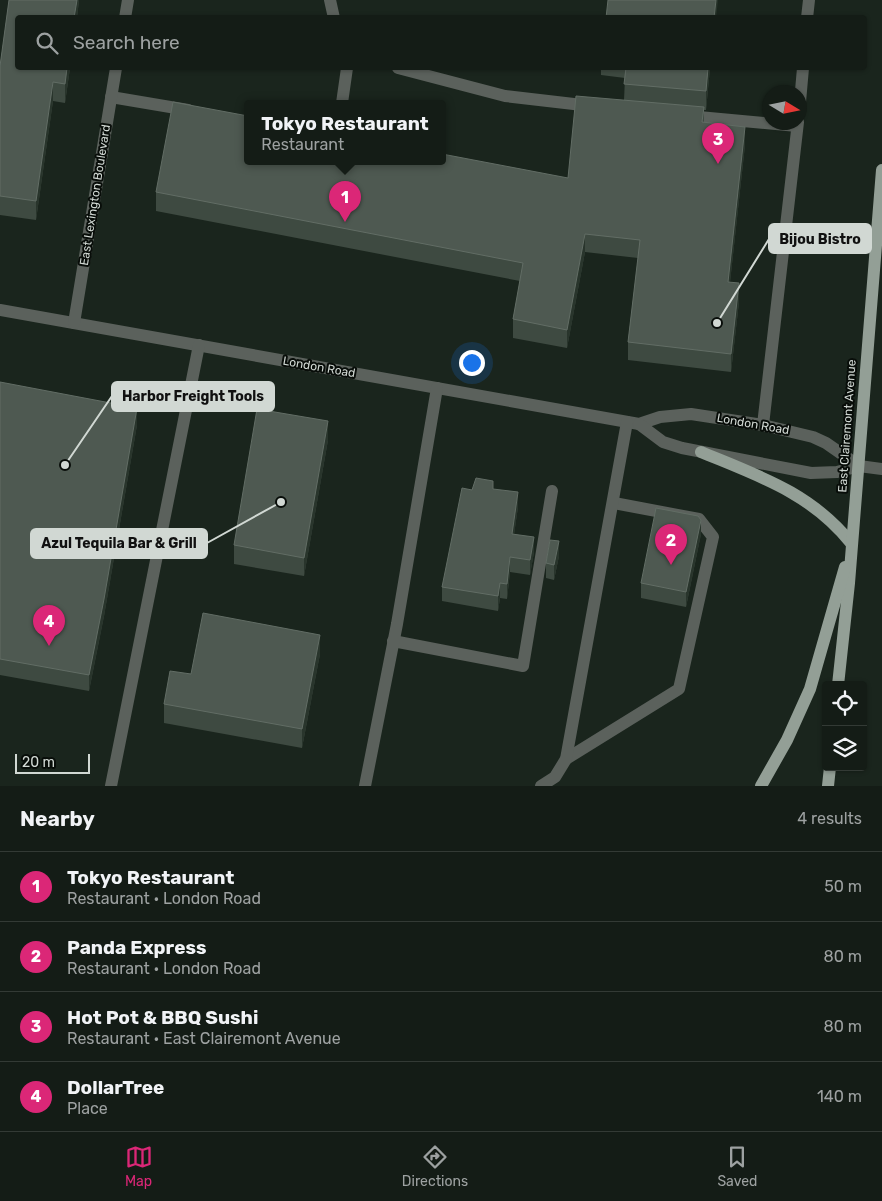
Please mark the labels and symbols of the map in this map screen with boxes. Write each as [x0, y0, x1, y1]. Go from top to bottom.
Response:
north arrow [762, 85, 807, 130]
street label: East Lexington Boulevard [77, 123, 113, 267]
pin: 3 [702, 123, 734, 164]
pin: 1 [329, 181, 361, 222]
callout: Bijou Bistro [769, 224, 871, 253]
text: Bijou Bistro [779, 231, 861, 248]
your location [459, 350, 485, 376]
street label: London Road [282, 354, 356, 380]
street label: East Clairemont Avenue [835, 359, 859, 493]
callout: Harbor Freight Tools [112, 382, 274, 411]
text: Harbor Freight Tools [122, 388, 264, 405]
street label: London Road [716, 411, 790, 437]
pin: 2 [655, 524, 687, 565]
callout: Azul Tequila Bar & Grill [31, 529, 207, 558]
text: Azul Tequila Bar & Grill [41, 535, 197, 552]
pin: 4 [33, 605, 65, 646]
scale bar [15, 751, 90, 774]

